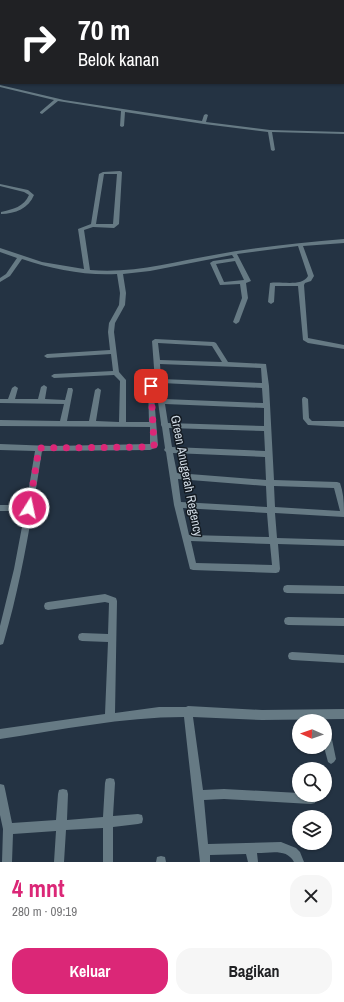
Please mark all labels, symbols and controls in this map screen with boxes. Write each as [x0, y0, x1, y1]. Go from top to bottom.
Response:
text: 70 m [78, 11, 130, 49]
icon: right [12, 16, 64, 68]
text: Belok kanan [78, 47, 159, 72]
pin [134, 369, 168, 403]
icon: arrive [140, 375, 162, 397]
street label: Green Anugerah Regency [167, 414, 207, 539]
position arrow [8, 487, 50, 529]
north arrow [292, 714, 332, 754]
map controls [292, 714, 332, 850]
button: search [292, 762, 332, 802]
button: layers [292, 810, 332, 850]
text: 4 mnt [12, 872, 65, 904]
button: close [290, 875, 332, 917]
text: 280 m · 09:19 [12, 903, 77, 920]
button: Keluar [12, 948, 168, 994]
button: Bagikan [176, 948, 332, 994]

